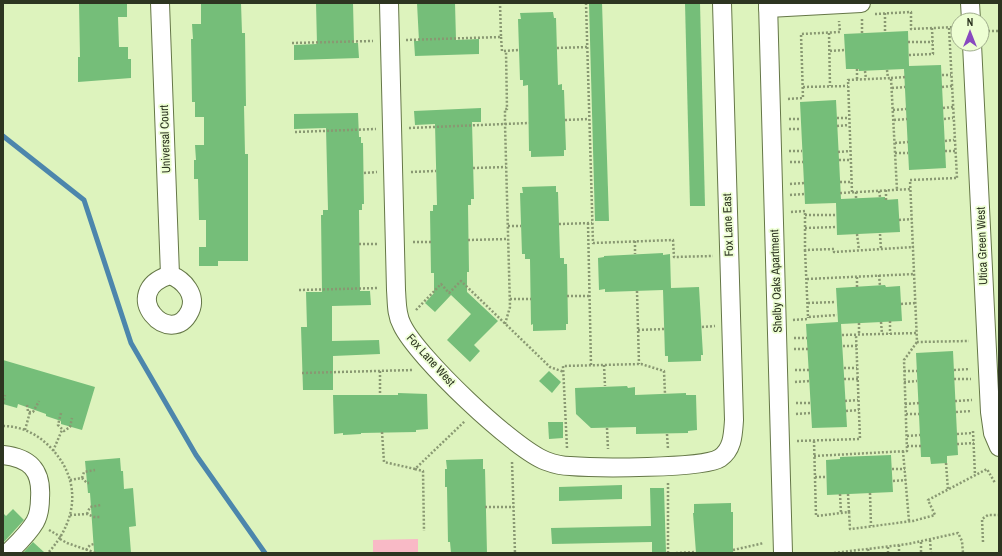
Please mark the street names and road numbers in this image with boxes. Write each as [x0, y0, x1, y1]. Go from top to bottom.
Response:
street label: Universal Court [156, 104, 174, 173]
street label: Fox Lane East [719, 193, 737, 257]
street label: Utica Green West [973, 206, 991, 285]
street label: Shelby Oaks Apartment [766, 229, 786, 333]
street label: Fox Lane West [403, 330, 459, 390]

